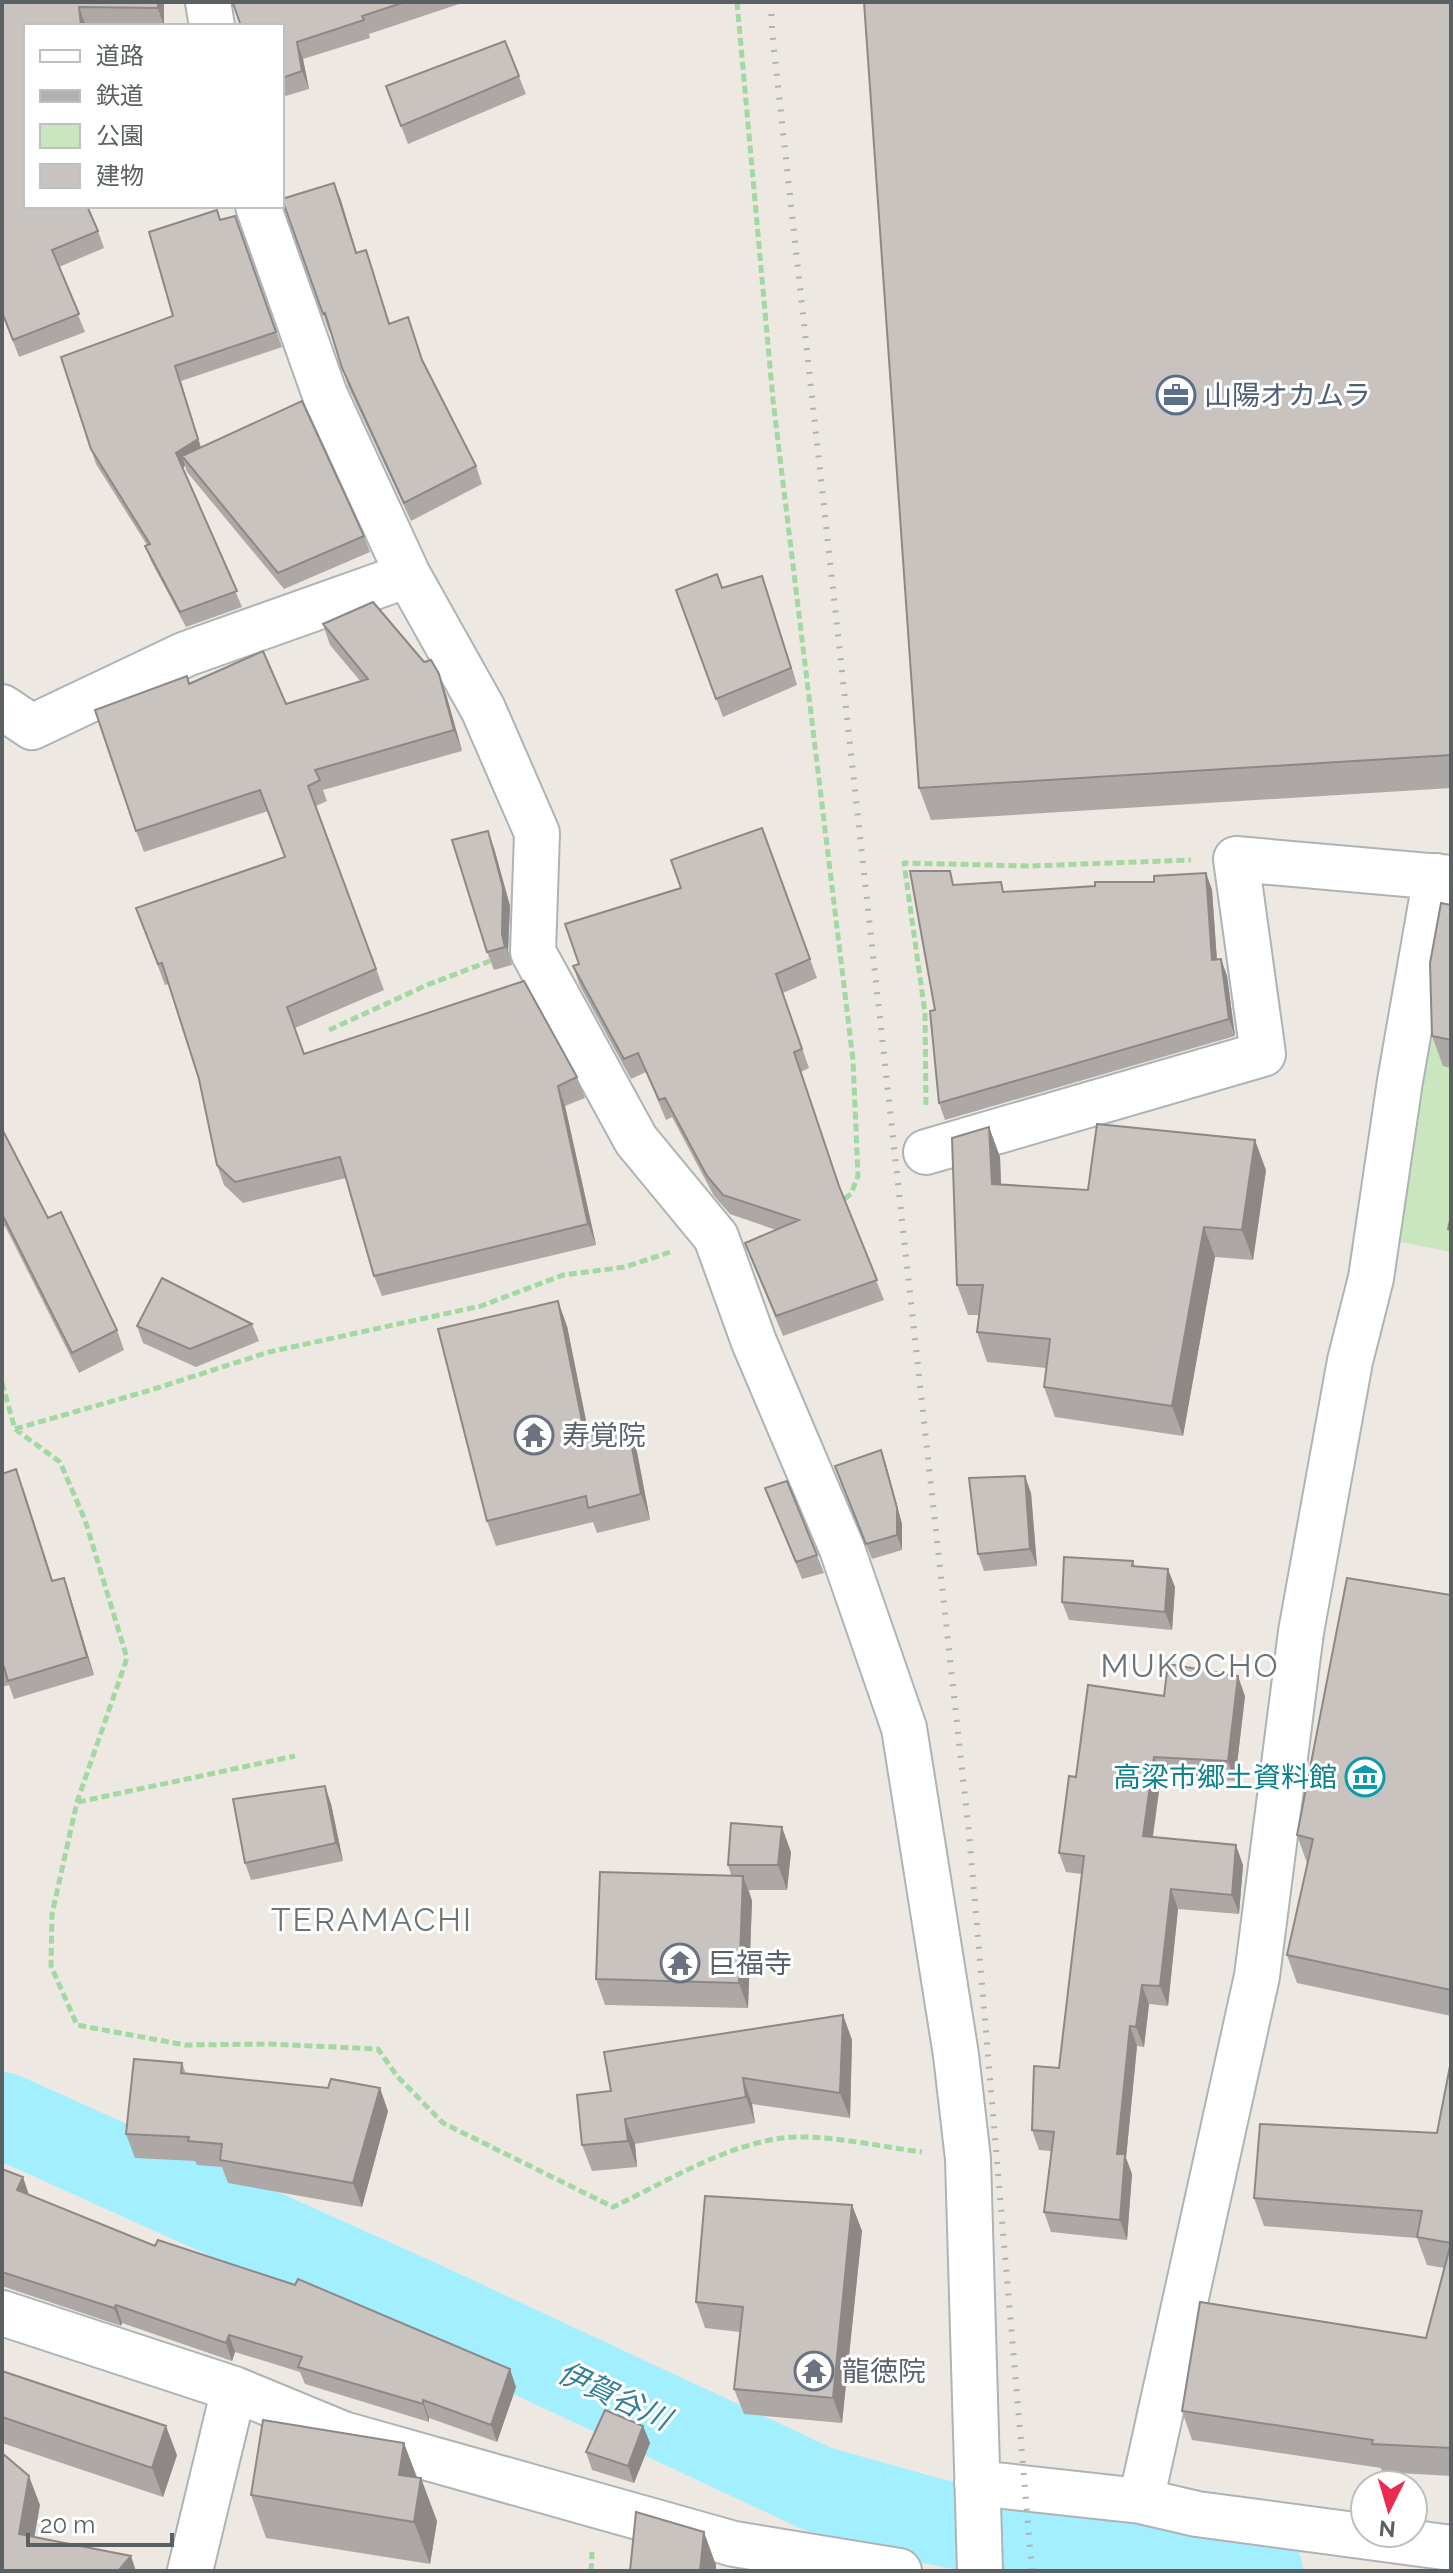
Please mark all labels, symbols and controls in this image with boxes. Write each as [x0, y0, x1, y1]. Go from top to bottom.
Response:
legend [24, 24, 284, 208]
text: 道路 [96, 41, 144, 70]
text: 鉄道 [96, 81, 144, 110]
text: 公園 [96, 121, 144, 150]
text: 建物 [96, 161, 144, 190]
office icon: 山陽オカムラ [1155, 374, 1197, 416]
place label: 山陽オカムラ [1204, 379, 1371, 412]
temple icon: 寿覚院 [513, 1414, 555, 1456]
place label: 寿覚院 [562, 1419, 646, 1452]
district label: MUKOCHO [1100, 1647, 1280, 1684]
museum icon: 高梁市郷土資料館 [1344, 1756, 1386, 1798]
place label: 高梁市郷土資料館 [1113, 1761, 1337, 1794]
district label: TERAMACHI [271, 1901, 473, 1938]
temple icon: 巨福寺 [659, 1942, 701, 1984]
place label: 巨福寺 [708, 1947, 792, 1980]
temple icon: 龍徳院 [793, 2350, 835, 2392]
water label: 伊賀谷川 [552, 2354, 679, 2438]
place label: 龍徳院 [842, 2355, 926, 2388]
north arrow [1349, 2469, 1429, 2549]
scale bar [28, 2497, 172, 2547]
text: 20 m [40, 2510, 95, 2539]
text: N [1378, 2515, 1397, 2543]

